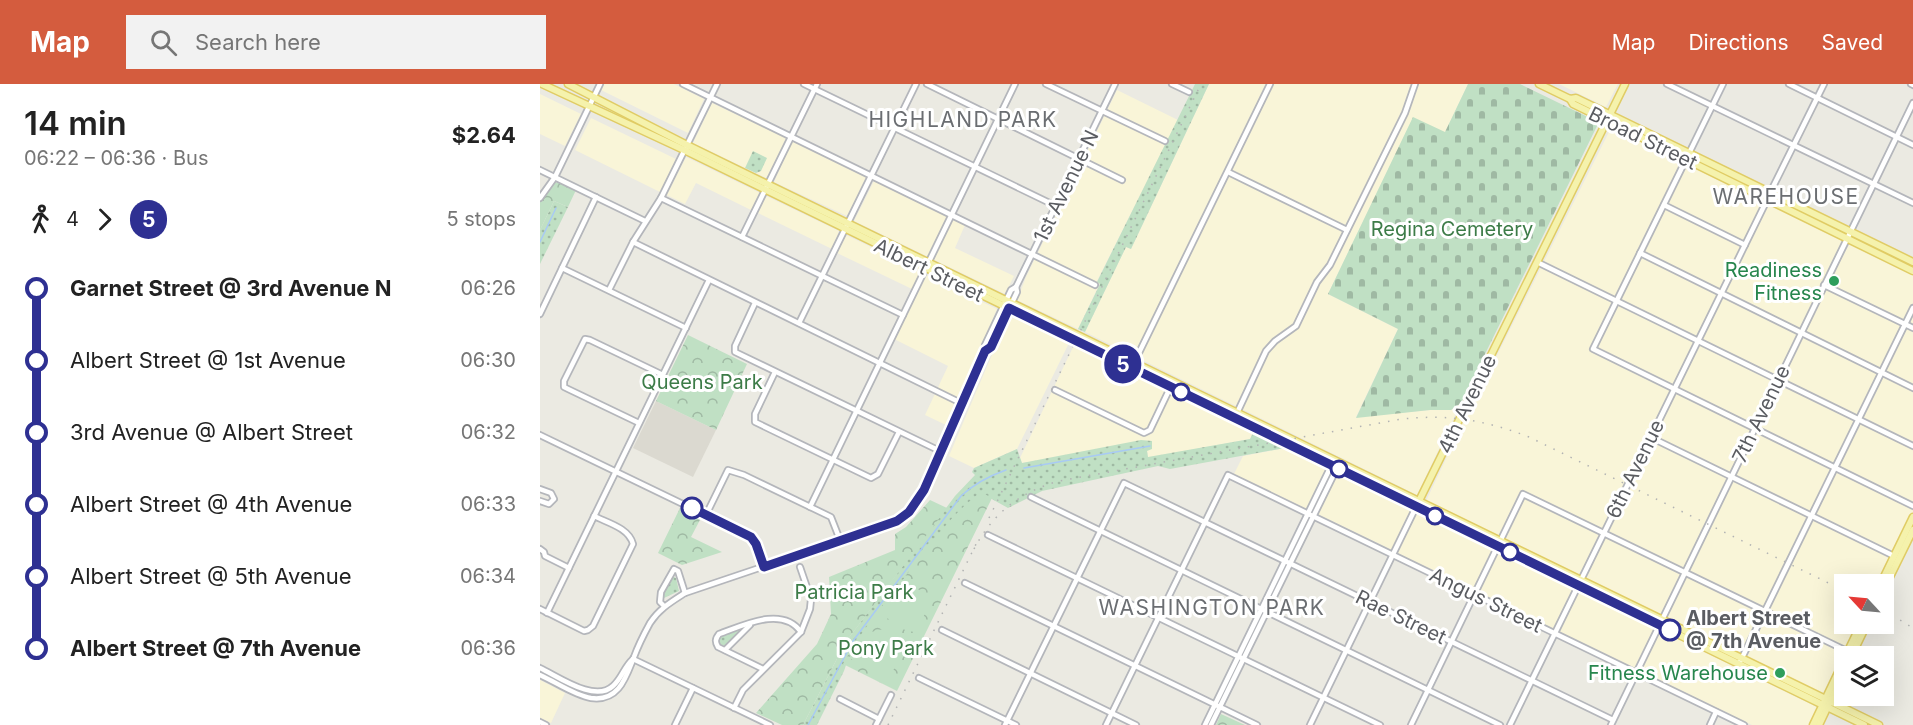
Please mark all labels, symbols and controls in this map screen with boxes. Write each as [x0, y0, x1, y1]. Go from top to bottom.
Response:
search box [126, 15, 546, 69]
text: Map [30, 25, 90, 59]
icon: search [147, 26, 180, 59]
text: Search here [195, 29, 321, 55]
text: Map [1612, 30, 1655, 55]
text: Directions [1688, 30, 1789, 55]
text: Saved [1822, 30, 1883, 55]
street label: Broad Street [1585, 101, 1702, 175]
text: 14 min [24, 103, 127, 143]
district label: HIGHLAND PARK [868, 107, 1058, 132]
text: $2.64 [452, 122, 516, 148]
street label: 1st Avenue N [1029, 126, 1103, 246]
text: 06:22 – 06:36 · Bus [24, 146, 208, 170]
district label: WAREHOUSE [1712, 184, 1860, 209]
icon: walk [24, 203, 57, 236]
icon: forward [88, 203, 121, 236]
text: 4 [66, 207, 79, 231]
text: 5 [142, 207, 155, 232]
text: 5 stops [447, 207, 516, 231]
park label: Regina Cemetery [1371, 217, 1533, 241]
street label: Albert Street [870, 233, 988, 307]
place label: Readiness Fitness [1725, 258, 1822, 305]
marker: Readiness Fitness [1827, 274, 1841, 288]
text: Garnet Street @ 3rd Avenue N [70, 275, 391, 301]
text: 06:26 [461, 276, 516, 300]
line badge: 5 [1104, 344, 1142, 384]
text: Albert Street @ 1st Avenue [70, 347, 346, 373]
text: 06:30 [460, 348, 516, 372]
street label: 4th Avenue [1433, 351, 1501, 457]
text: 5 [1116, 352, 1130, 377]
street label: 7th Avenue [1727, 361, 1795, 467]
park label: Queens Park [641, 370, 763, 394]
unlabelled marker [1172, 383, 1190, 401]
street label: 6th Avenue [1601, 416, 1669, 522]
text: 3rd Avenue @ Albert Street [70, 419, 353, 445]
text: 06:32 [461, 420, 516, 444]
unlabelled marker [1330, 460, 1348, 478]
text: Albert Street @ 4th Avenue [70, 491, 352, 517]
text: 06:33 [461, 492, 516, 516]
unlabelled marker [681, 497, 703, 519]
unlabelled marker [1426, 507, 1444, 525]
unlabelled marker [1501, 543, 1519, 561]
street label: Angus Street [1426, 562, 1547, 638]
text: Albert Street @ 5th Avenue [70, 563, 352, 589]
text: 06:34 [460, 564, 516, 588]
north arrow [1834, 574, 1894, 634]
map controls [1834, 574, 1894, 706]
park label: Patricia Park [794, 580, 914, 604]
street label: Rae Street [1352, 585, 1451, 649]
district label: WASHINGTON PARK [1099, 595, 1325, 620]
place label: Albert Street @ 7th Avenue [1686, 606, 1821, 653]
marker: Albert Street @ 7th Avenue [1659, 619, 1681, 641]
text: Albert Street @ 7th Avenue [70, 635, 361, 661]
text: 06:36 [460, 636, 516, 660]
park label: Pony Park [838, 636, 934, 660]
button: layers [1834, 646, 1894, 706]
place label: Fitness Warehouse [1588, 661, 1768, 685]
marker: Fitness Warehouse [1773, 666, 1787, 680]

